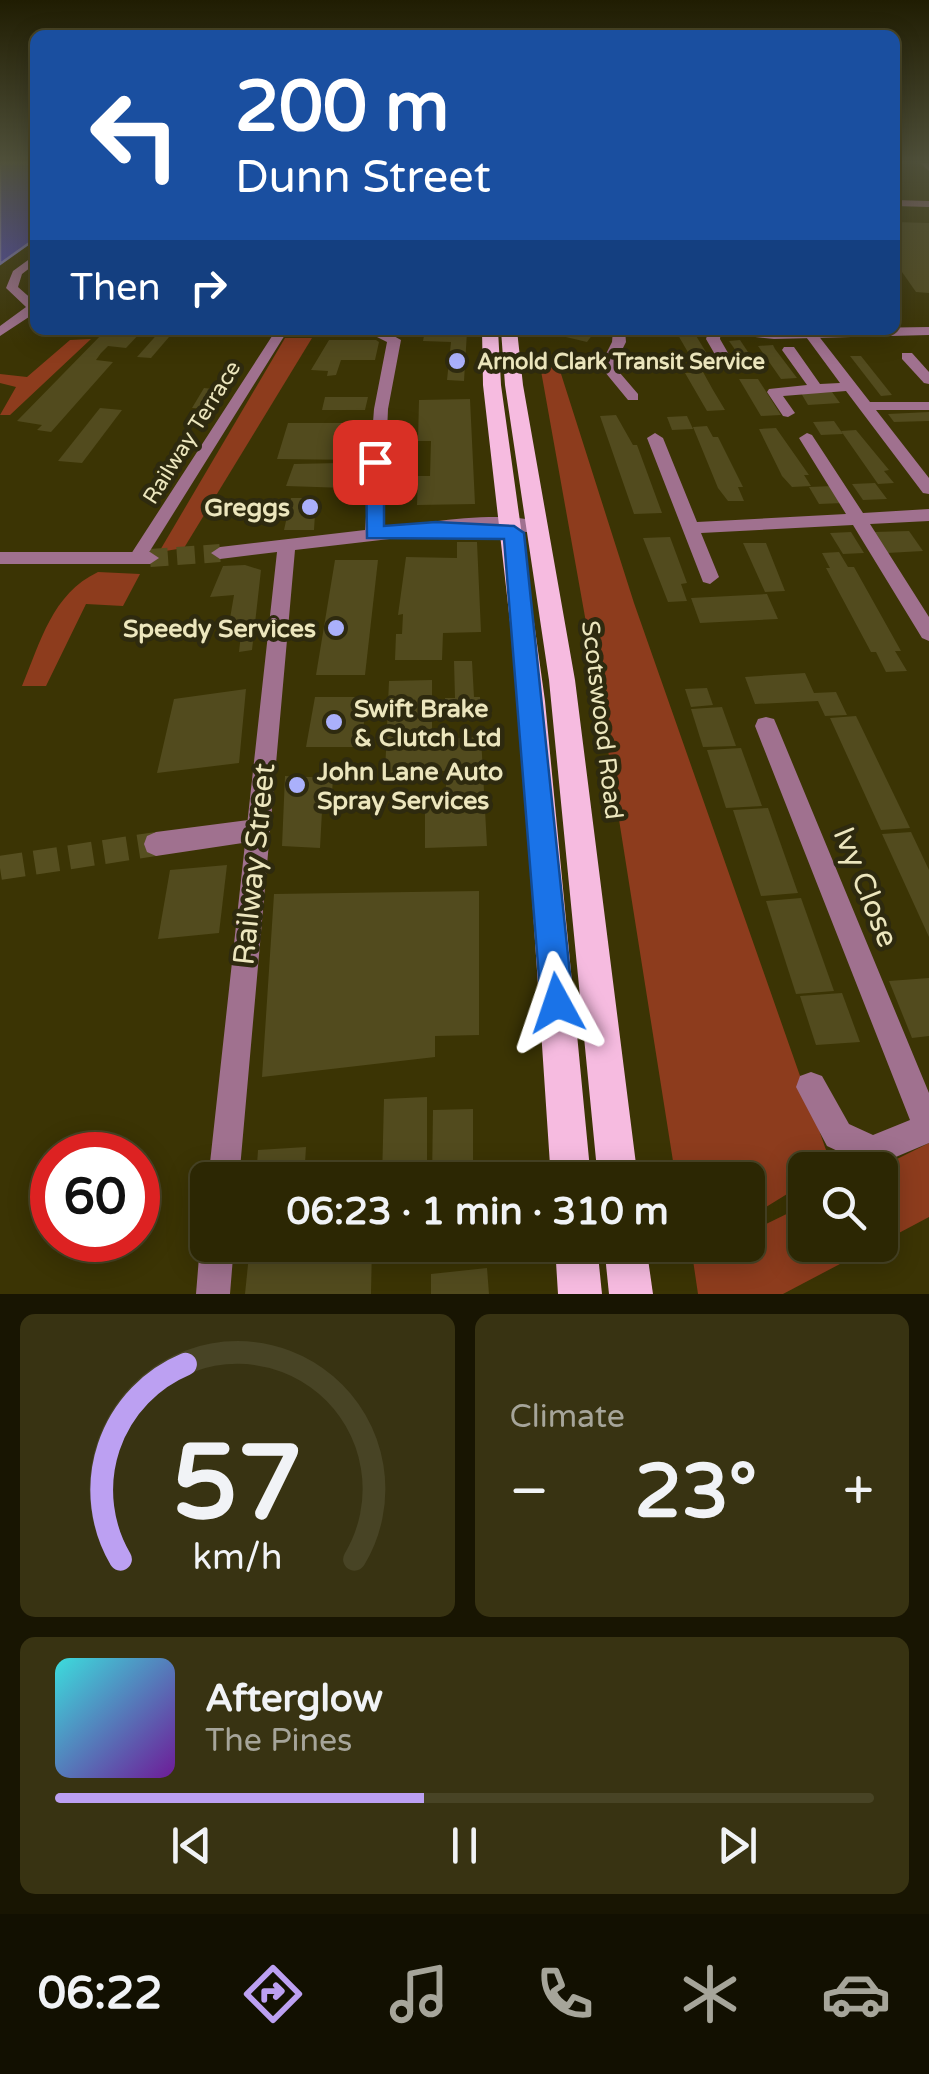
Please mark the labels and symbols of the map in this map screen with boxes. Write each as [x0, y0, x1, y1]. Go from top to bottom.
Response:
place label: Arnold Clark Transit Service [477, 349, 765, 375]
marker: Arnold Clark Transit Service [446, 350, 468, 372]
street label: Railway Terrace [137, 356, 246, 509]
pin [333, 420, 418, 505]
place label: Greggs [204, 493, 290, 523]
marker: Greggs [299, 496, 321, 518]
place label: Speedy Services [123, 614, 316, 644]
marker: Speedy Services [325, 617, 347, 639]
street label: Scotswood Road [575, 619, 629, 821]
place label: Swift Brake & Clutch Ltd [354, 694, 502, 753]
marker: Swift Brake & Clutch Ltd [323, 711, 345, 733]
place label: John Lane Auto Spray Services [316, 757, 503, 816]
street label: Railway Street [225, 761, 284, 967]
marker: John Lane Auto Spray Services [286, 774, 308, 796]
street label: Ivy Close [825, 822, 906, 953]
position arrow [505, 951, 609, 1055]
speed limit sign: 60 [30, 1132, 160, 1262]

